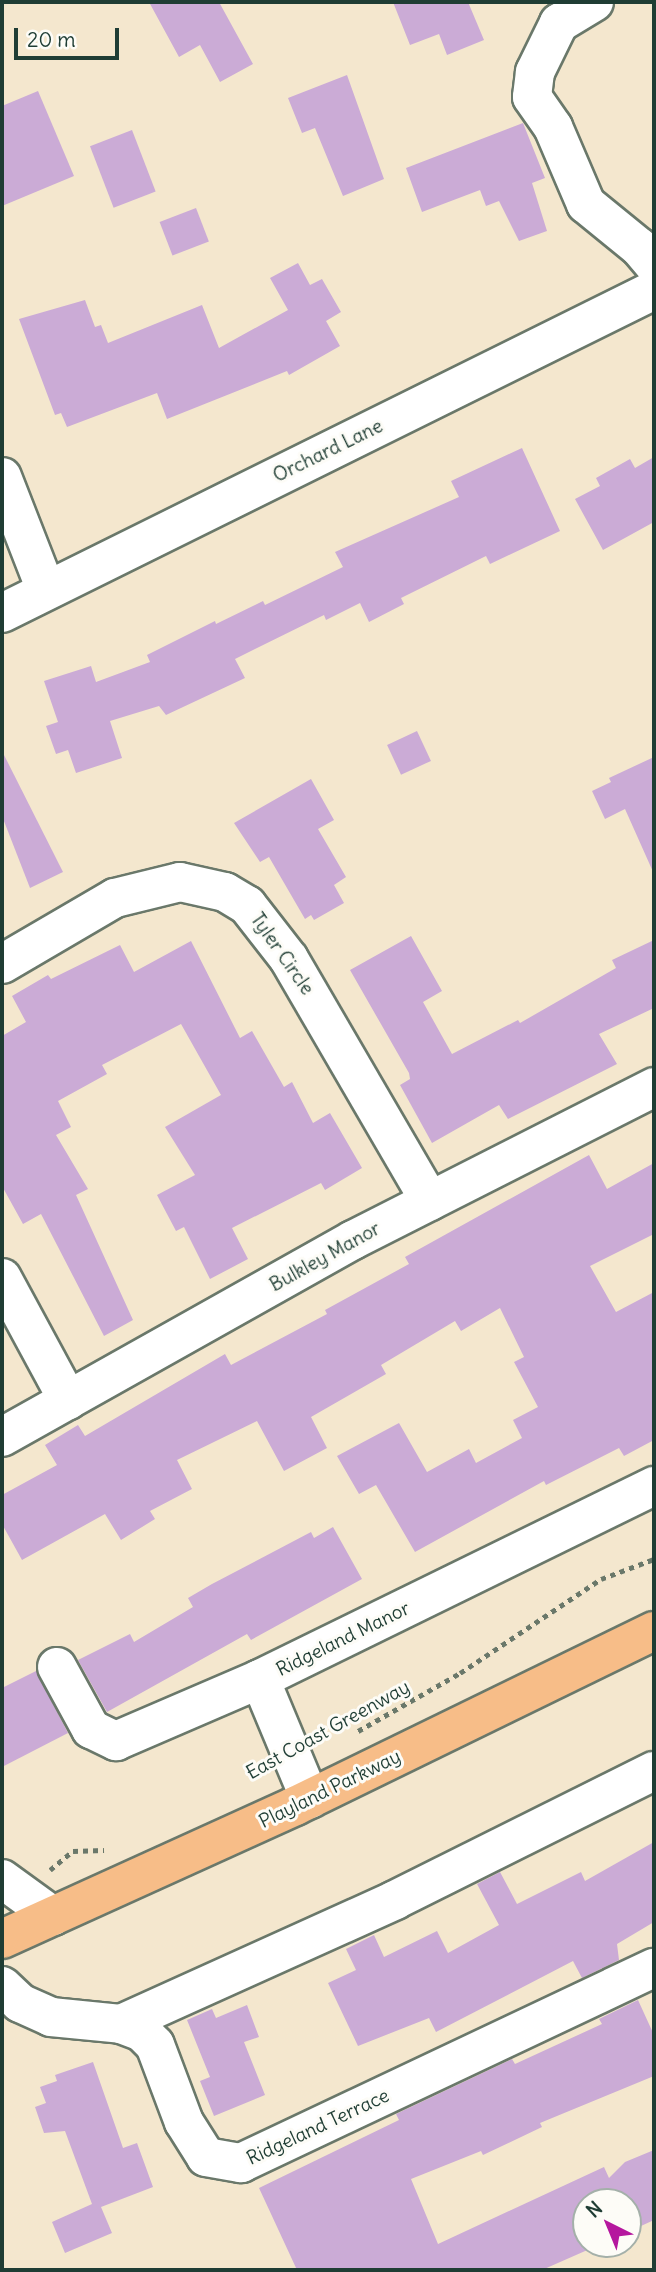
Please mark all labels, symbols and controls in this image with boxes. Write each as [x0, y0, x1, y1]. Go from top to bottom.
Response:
scale bar [18, 14, 122, 58]
text: 20 m [27, 26, 76, 53]
street label: Orchard Lane [269, 415, 387, 487]
street label: Tyler Circle [246, 909, 318, 999]
street label: Bulkley Manor [266, 1217, 384, 1297]
street label: Ridgeland Manor [273, 1597, 413, 1681]
street label: East Coast Greenway [242, 1676, 414, 1784]
street label: Playland Parkway [255, 1745, 405, 1833]
street label: Ridgeland Terrace [243, 2084, 393, 2170]
north arrow [572, 2188, 642, 2258]
text: N [581, 2196, 607, 2222]

